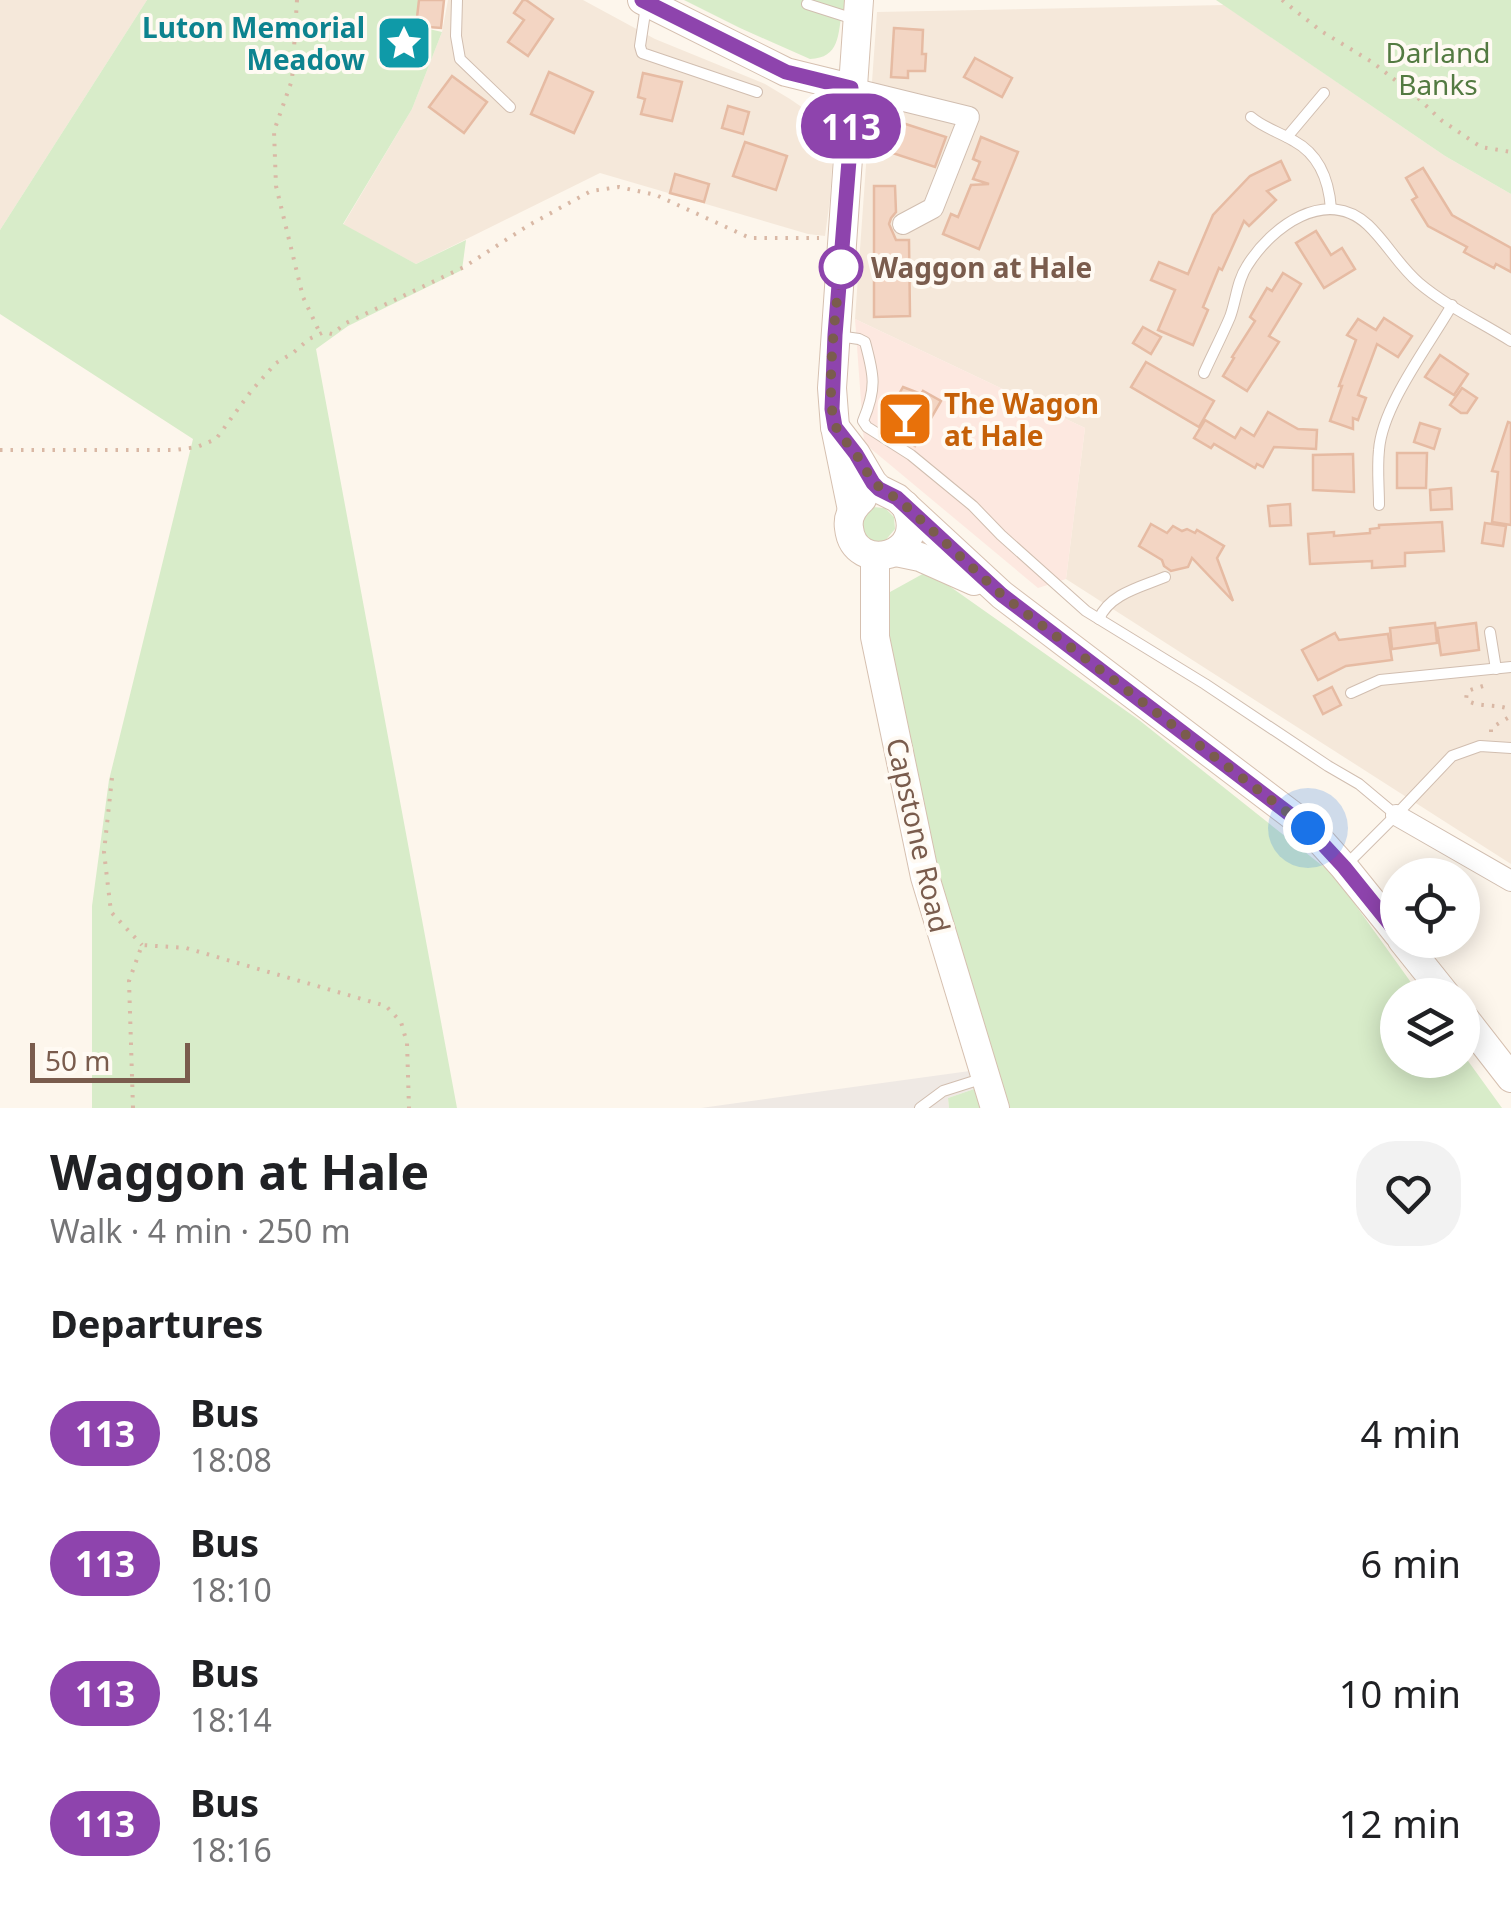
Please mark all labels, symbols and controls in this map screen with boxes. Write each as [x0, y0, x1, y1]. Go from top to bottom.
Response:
place label: Luton Memorial Meadow [142, 8, 365, 78]
place icon: Luton Memorial Meadow [374, 13, 434, 73]
park label: Darland Banks [1385, 33, 1491, 103]
line badge: 113 [794, 94, 908, 158]
text: 113 [821, 103, 881, 150]
marker: Waggon at Hale [820, 246, 862, 288]
place label: Waggon at Hale [871, 248, 1092, 286]
place label: The Wagon at Hale [944, 384, 1099, 454]
bar icon: The Wagon at Hale [875, 389, 935, 449]
street label: Capstone Road [878, 734, 960, 936]
your location [1283, 803, 1333, 853]
map controls [1380, 858, 1480, 1078]
button: locate [1380, 858, 1480, 958]
button: layers [1380, 978, 1480, 1078]
scale bar [30, 1038, 190, 1082]
text: 50 m [45, 1041, 111, 1079]
text: Waggon at Hale [50, 1139, 429, 1204]
button: heart [1356, 1141, 1461, 1246]
text: Walk · 4 min · 250 m [50, 1209, 351, 1252]
text: Departures [50, 1297, 263, 1349]
text: Bus [190, 1386, 259, 1438]
text: 4 min [1361, 1407, 1461, 1459]
text: 113 [75, 1410, 135, 1457]
text: 18:08 [190, 1438, 272, 1481]
text: Bus [190, 1516, 259, 1568]
text: 6 min [1361, 1537, 1461, 1589]
text: 113 [75, 1540, 135, 1587]
text: 18:10 [190, 1568, 272, 1611]
text: Bus [190, 1646, 259, 1698]
text: 10 min [1339, 1667, 1461, 1719]
text: 113 [75, 1670, 135, 1717]
text: 18:14 [190, 1698, 272, 1741]
text: Bus [190, 1776, 259, 1828]
text: 12 min [1339, 1797, 1461, 1849]
text: 113 [75, 1800, 135, 1847]
text: 18:16 [190, 1828, 272, 1871]

